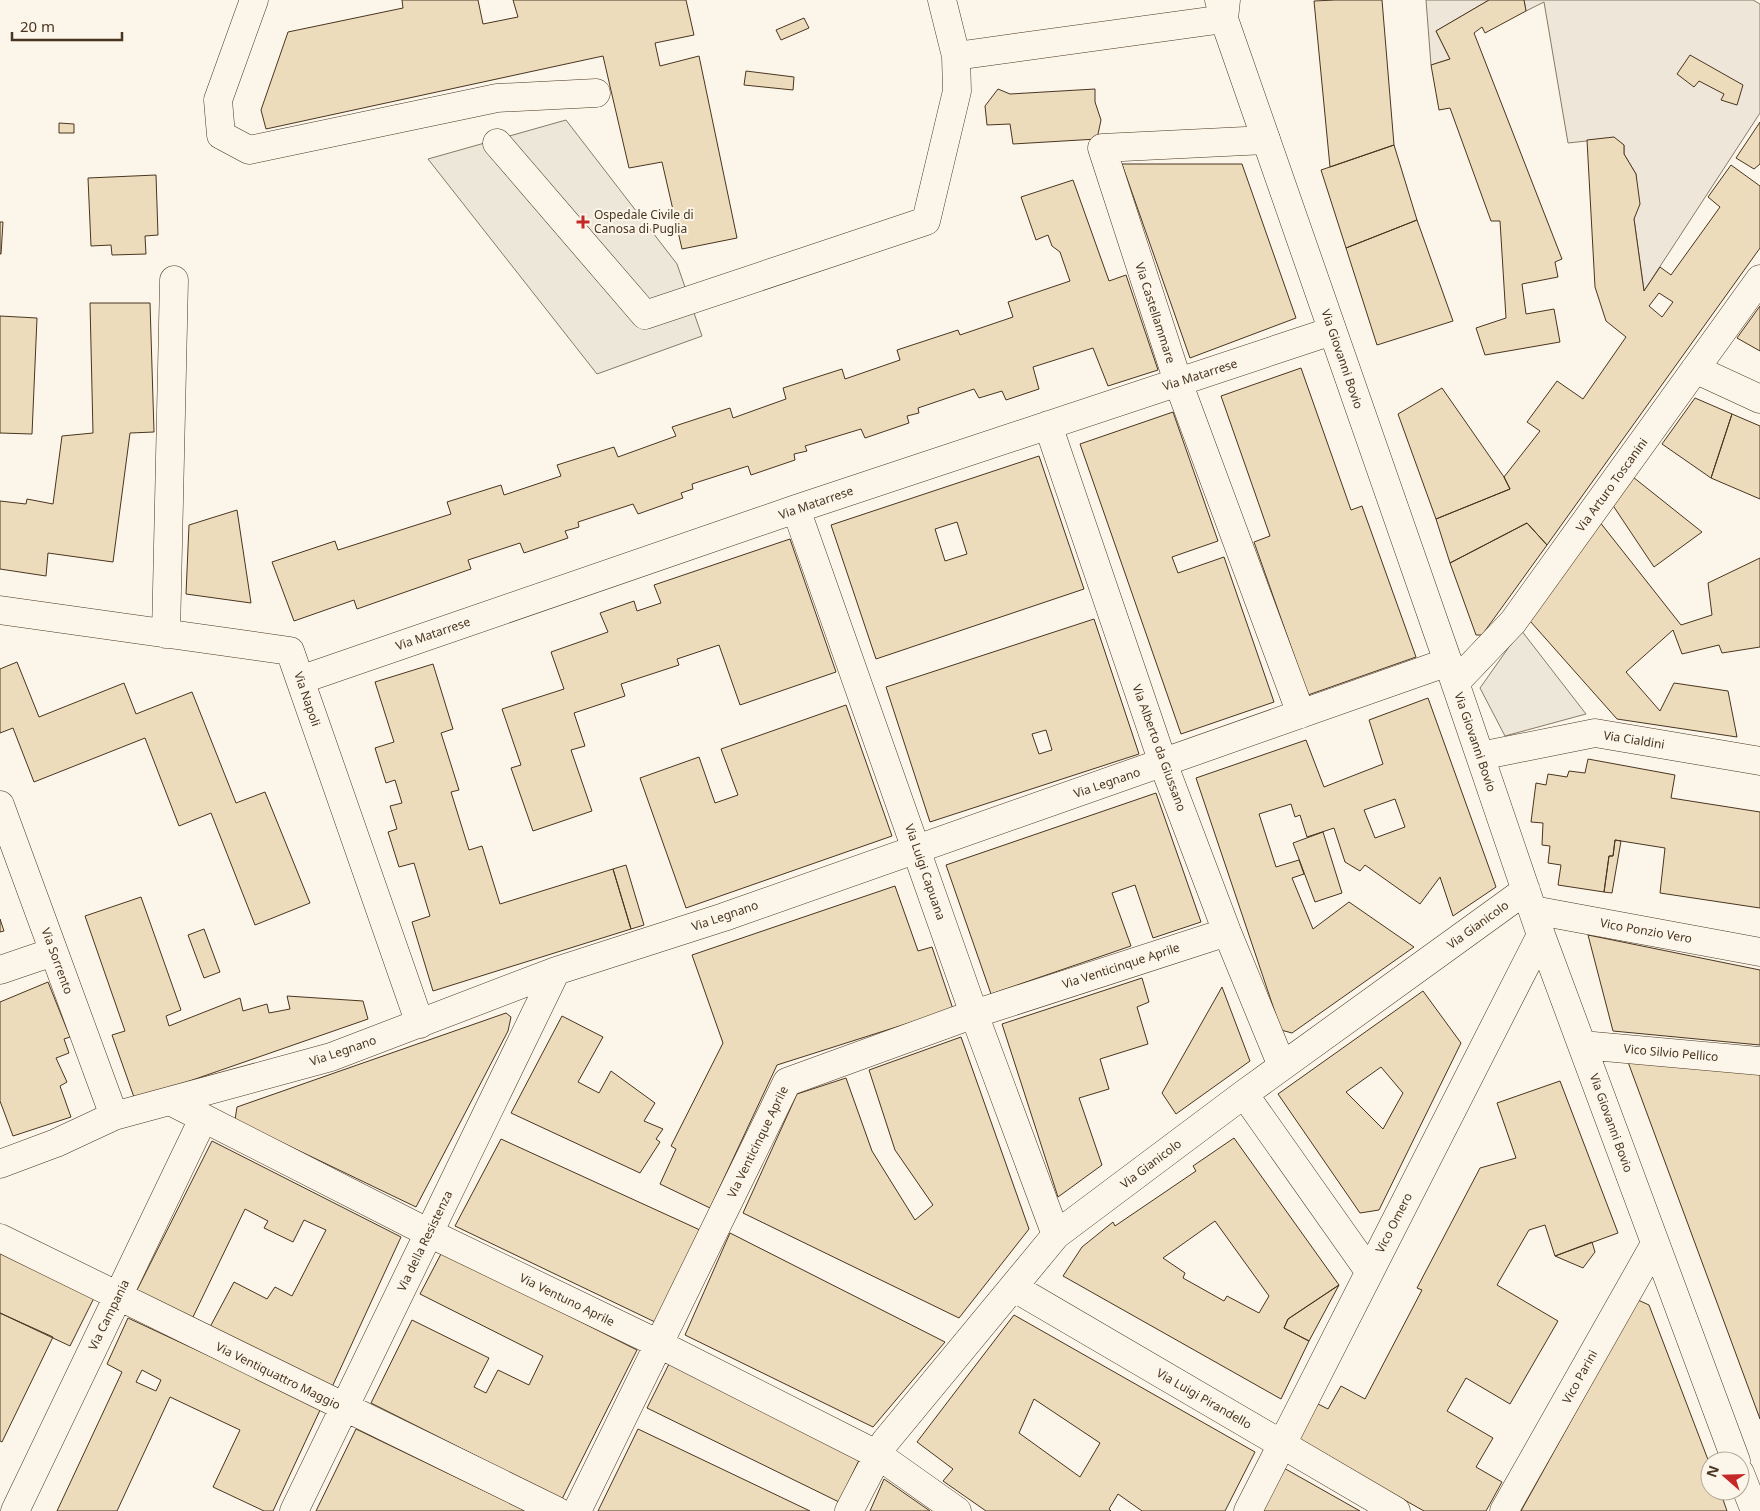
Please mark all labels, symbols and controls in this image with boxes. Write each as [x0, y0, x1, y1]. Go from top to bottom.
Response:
scale bar [12, 10, 122, 42]
text: 20 m [20, 16, 55, 36]
place label: Ospedale Civile di Canosa di Puglia [594, 206, 694, 237]
marker: Ospedale Civile di Canosa di Puglia [576, 215, 590, 229]
street label: Via Castellammare [1131, 260, 1180, 366]
street label: Via Giovanni Bovio [1317, 307, 1367, 411]
street label: Via Matarrese [1160, 354, 1240, 395]
street label: Via Arturo Toscanini [1572, 434, 1651, 535]
street label: Via Matarrese [776, 482, 856, 523]
street label: Via Matarrese [393, 613, 473, 654]
street label: Via Napoli [290, 669, 325, 728]
street label: Via Alberto da Giussano [1129, 682, 1190, 814]
street label: Via Giovanni Bovio [1450, 690, 1500, 794]
street label: Via Cialdini [1602, 726, 1666, 753]
street label: Via Legnano [1071, 763, 1142, 802]
street label: Via Luigi Capuana [901, 822, 950, 922]
street label: Via Legnano [689, 896, 760, 935]
street label: Via Gianicolo [1443, 896, 1512, 953]
street label: Vico Ponzio Vero [1599, 914, 1693, 947]
street label: Via Sorrento [38, 925, 77, 996]
street label: Via Venticinque Aprile [1060, 938, 1182, 993]
street label: Via Legnano [307, 1031, 378, 1070]
street label: Vico Silvio Pellico [1623, 1040, 1719, 1065]
street label: Via Giovanni Bovio [1586, 1071, 1637, 1175]
street label: Via Venticinque Aprile [723, 1083, 792, 1201]
street label: Via Gianicolo [1117, 1135, 1185, 1192]
street label: Via della Resistenza [393, 1188, 456, 1294]
street label: Vico Omero [1371, 1190, 1416, 1256]
street label: Via Ventuno Aprile [517, 1269, 618, 1330]
street label: Via Campania [84, 1276, 133, 1353]
street label: Via Ventiquattro Maggio [213, 1338, 343, 1413]
street label: Vico Parini [1558, 1347, 1601, 1407]
street label: Via Luigi Pirandello [1154, 1364, 1255, 1433]
north arrow [1700, 1451, 1750, 1501]
text: N [1701, 1463, 1723, 1480]

